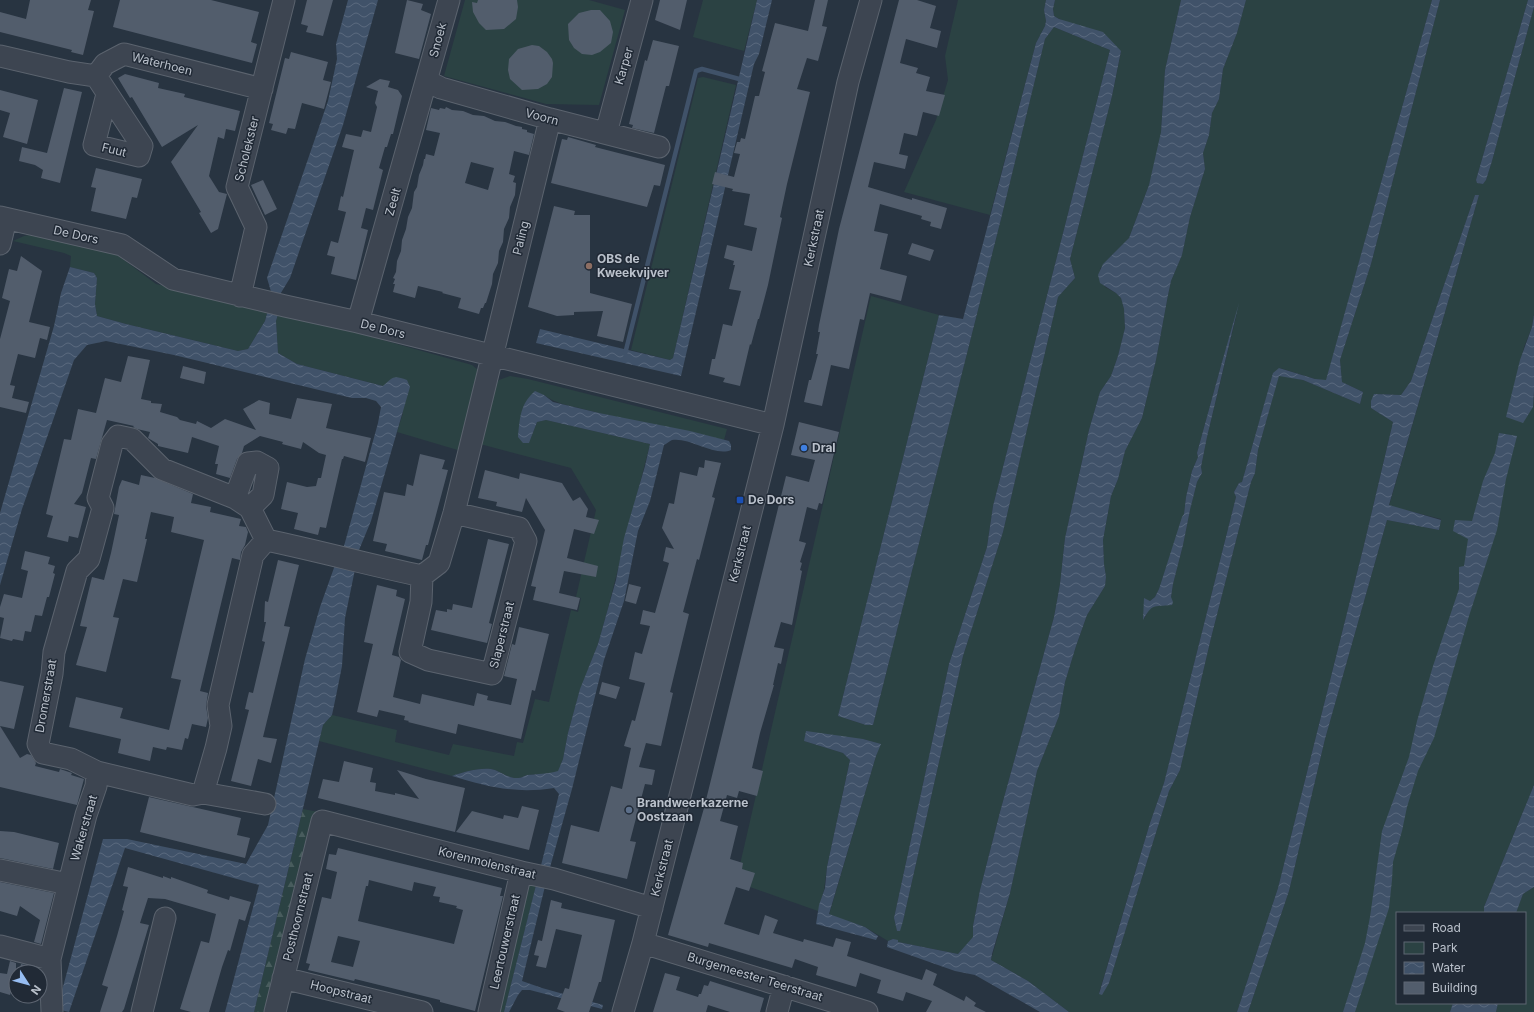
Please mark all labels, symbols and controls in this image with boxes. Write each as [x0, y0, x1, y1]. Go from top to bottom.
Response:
street label: Snoek [426, 20, 449, 59]
street label: Karper [611, 45, 636, 86]
street label: Waterhoen [130, 49, 194, 78]
street label: Voorn [524, 105, 560, 128]
street label: Scholekster [231, 114, 262, 183]
street label: Fuut [100, 139, 128, 160]
street label: Zeelt [381, 186, 404, 218]
street label: Kerkstraat [800, 208, 827, 268]
street label: Paling [509, 219, 532, 257]
street label: De Dors [52, 222, 100, 247]
place label: OBS de Kweekvijver [597, 251, 669, 280]
marker: OBS de Kweekvijver [584, 261, 594, 271]
street label: De Dors [359, 316, 407, 341]
place label: Dral [812, 440, 836, 455]
marker: Dral [799, 443, 809, 453]
place label: De Dors [748, 492, 795, 507]
marker: De Dors [735, 495, 745, 505]
street label: Kerkstraat [725, 524, 754, 584]
street label: Slaperstraat [486, 600, 517, 670]
street label: Dromerstraat [32, 658, 59, 734]
street label: Wakerstraat [67, 793, 100, 863]
place label: Brandweerkazerne Oostzaan [637, 795, 748, 824]
marker: Brandweerkazerne Oostzaan [624, 805, 634, 815]
street label: Kerkstraat [647, 838, 676, 898]
street label: Korenmolenstraat [437, 843, 538, 882]
street label: Posthoornstraat [279, 871, 316, 963]
street label: Leertouwerstraat [486, 893, 523, 991]
legend [1396, 912, 1526, 1004]
text: Road [1432, 920, 1461, 935]
text: Park [1432, 940, 1458, 955]
street label: Burgemeester Teerstraat [686, 949, 825, 1004]
text: Water [1432, 960, 1466, 975]
north arrow [8, 964, 48, 1004]
street label: Hoopstraat [309, 977, 373, 1006]
text: Building [1432, 980, 1477, 995]
text: N [28, 982, 44, 997]

